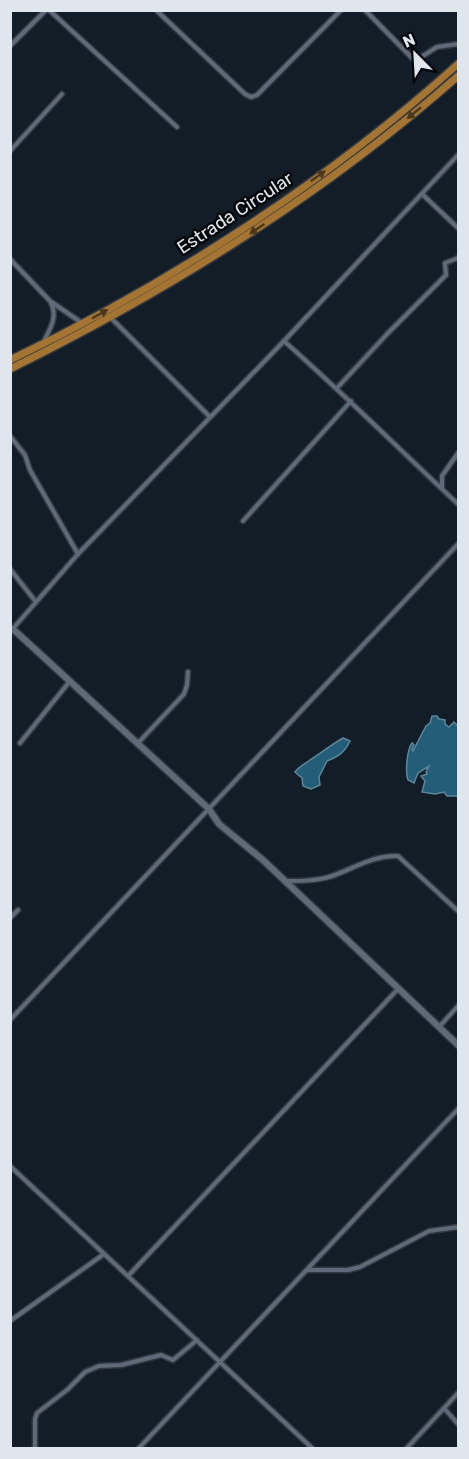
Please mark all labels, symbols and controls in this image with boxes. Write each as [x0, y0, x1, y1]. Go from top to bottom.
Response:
north arrow [385, 24, 445, 84]
text: N [400, 30, 418, 52]
one-way arrow [406, 107, 422, 120]
street label: Estrada Circular [173, 167, 297, 259]
one-way arrow [309, 170, 325, 182]
one-way arrow [249, 223, 265, 235]
one-way arrow [92, 309, 109, 319]

